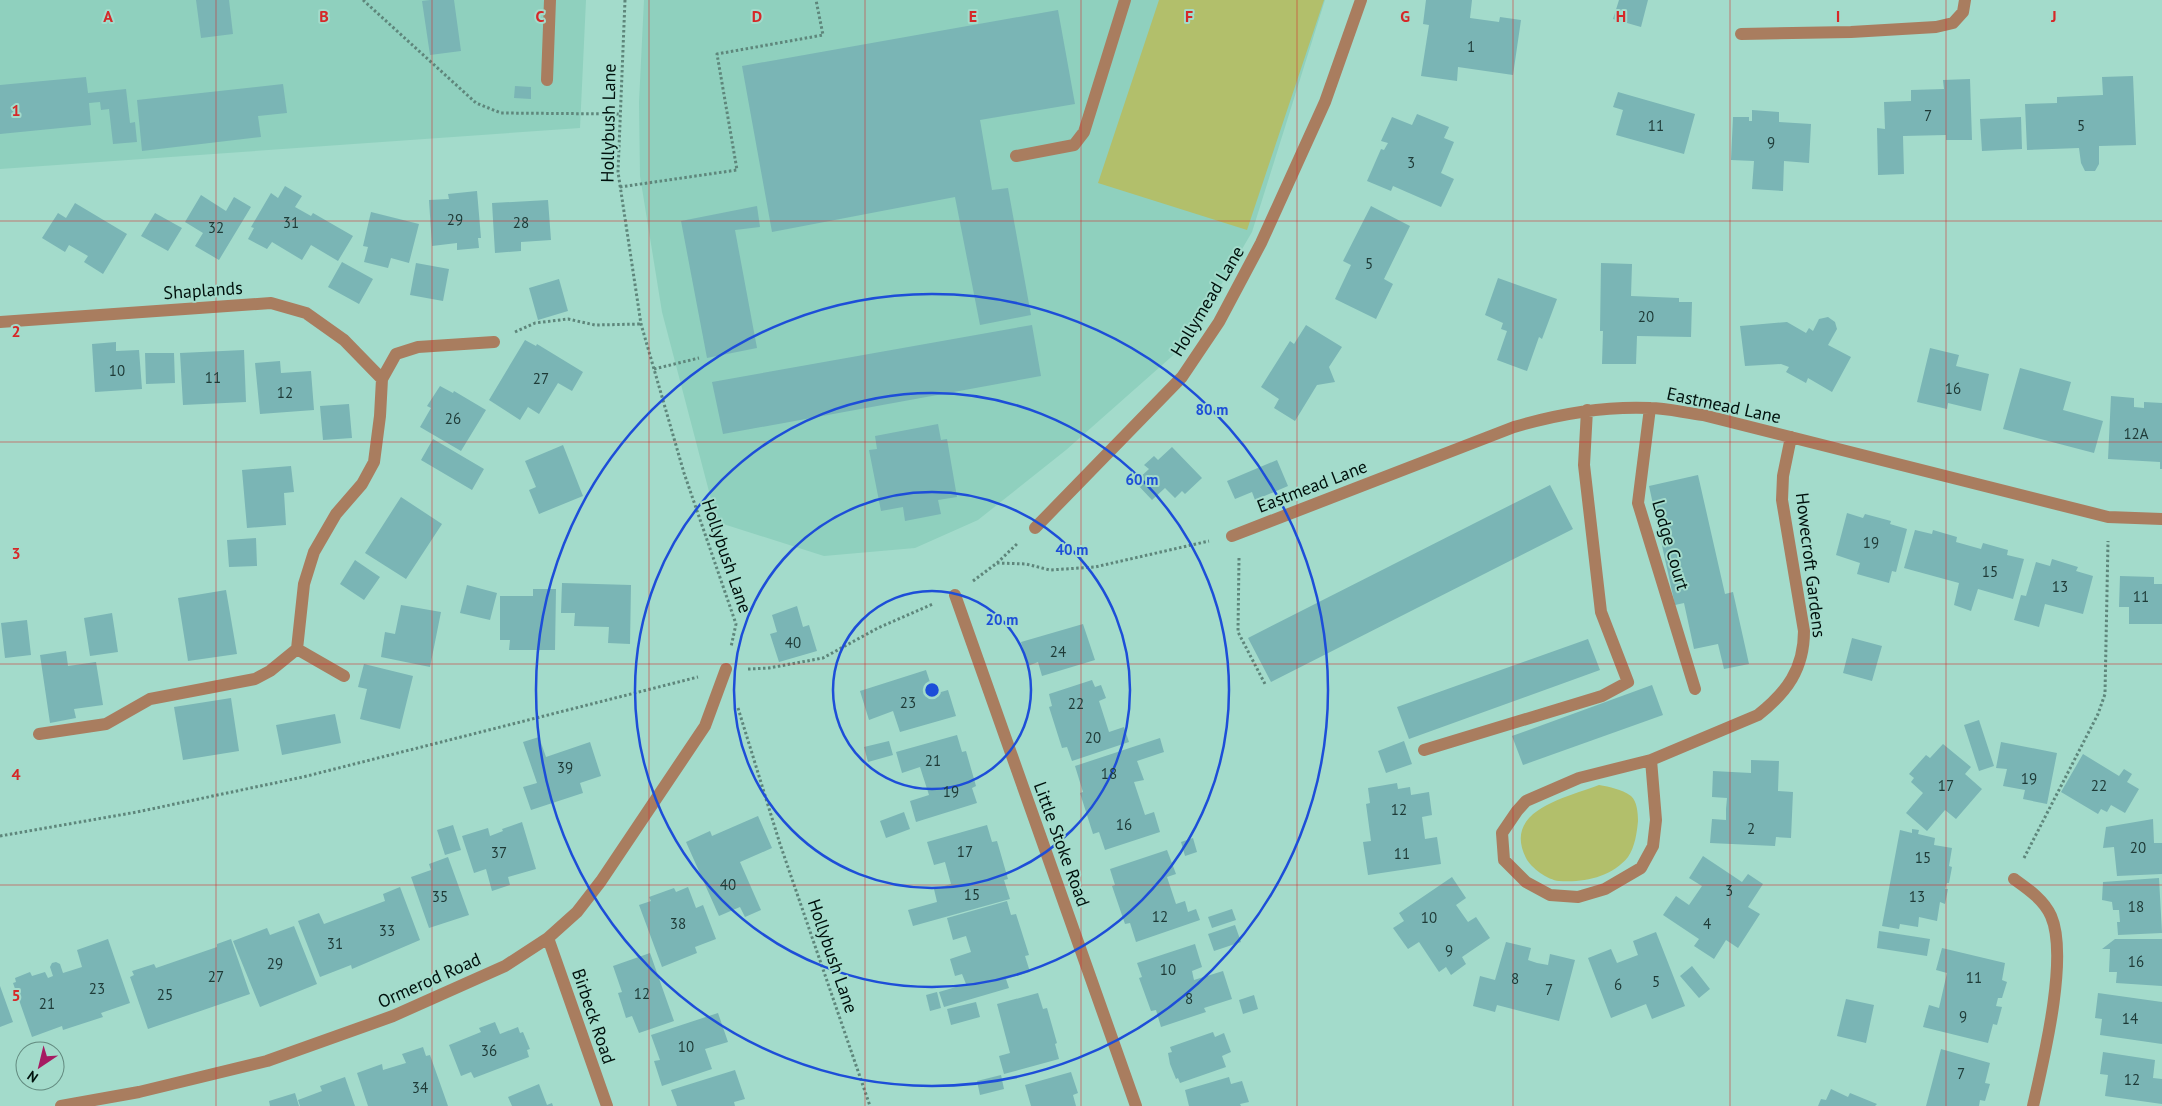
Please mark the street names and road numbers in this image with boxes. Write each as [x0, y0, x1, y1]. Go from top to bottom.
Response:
street label: Hollybush Lane [595, 63, 621, 183]
street label: Hollymead Lane [1165, 242, 1249, 360]
street label: Shaplands [163, 276, 243, 304]
street label: Eastmead Lane [1665, 382, 1783, 428]
street label: Eastmead Lane [1254, 454, 1370, 518]
street label: Howecroft Gardens [1791, 491, 1831, 639]
street label: Hollybush Lane [697, 496, 757, 616]
street label: Lodge Court [1647, 497, 1695, 593]
street label: Little Stoke Road [1029, 778, 1095, 910]
street label: Hollybush Lane [803, 896, 863, 1016]
street label: Ormerod Road [374, 947, 484, 1013]
street label: Birbeck Road [567, 965, 621, 1067]

